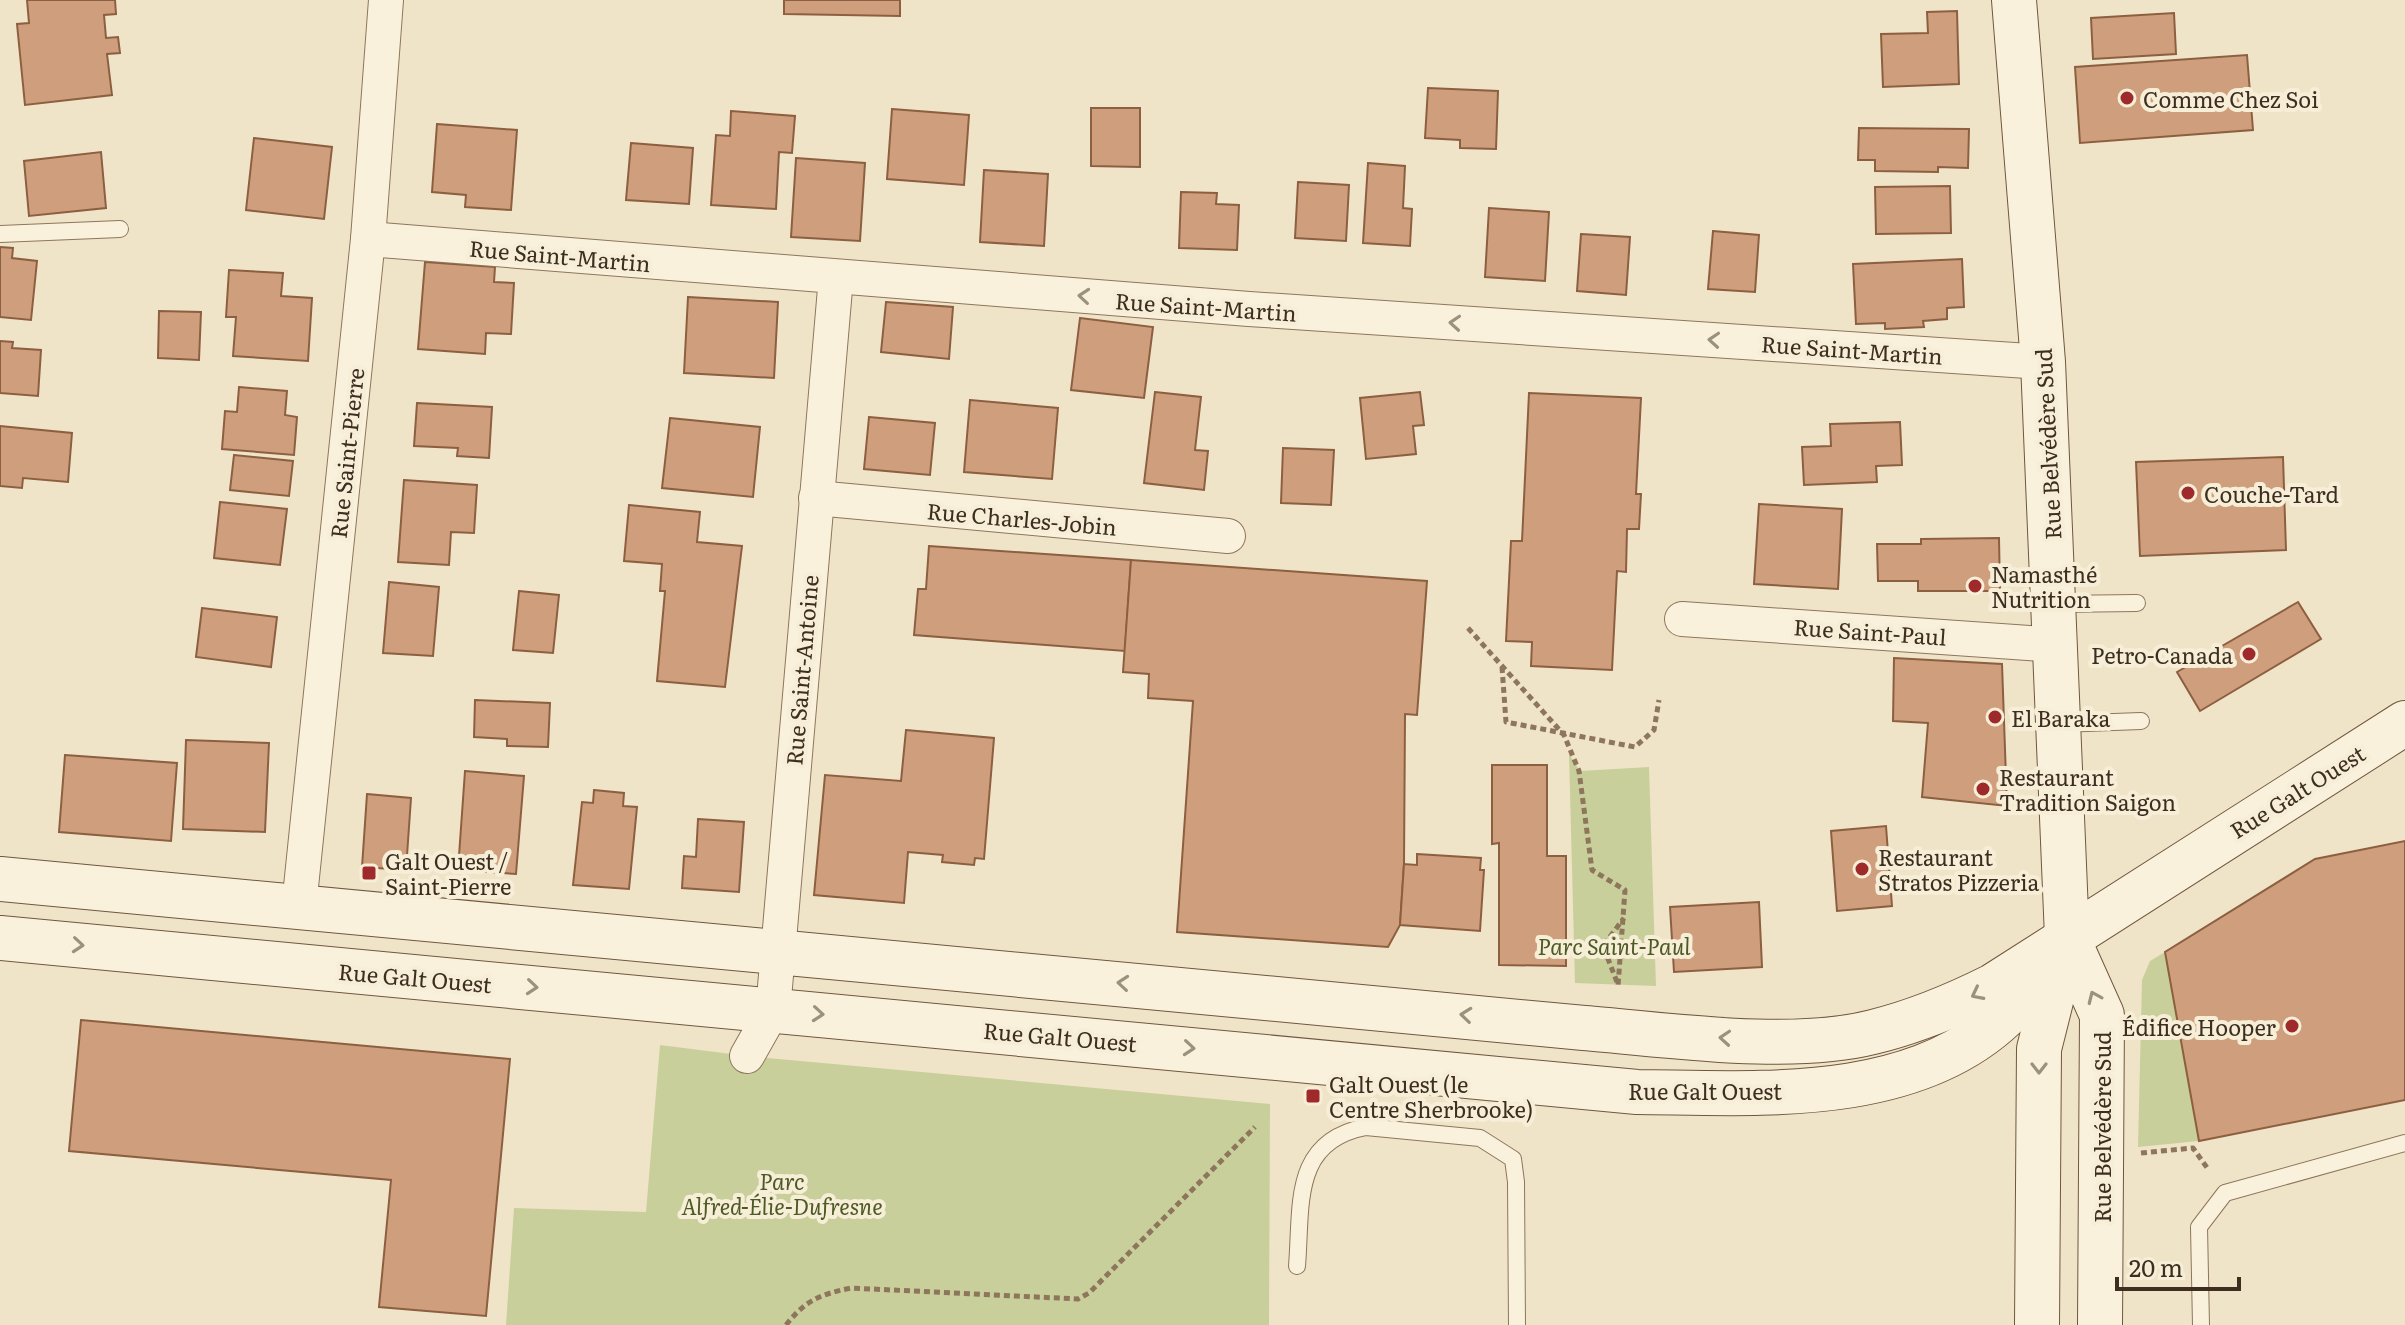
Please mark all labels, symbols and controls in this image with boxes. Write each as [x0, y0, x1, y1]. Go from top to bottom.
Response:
place label: Comme Chez Soi [2143, 82, 2319, 115]
marker: Comme Chez Soi [2118, 89, 2136, 107]
street label: Rue Saint-Martin [468, 231, 652, 279]
street label: Rue Saint-Martin [1114, 283, 1298, 329]
one-way arrow [1077, 288, 1090, 305]
one-way arrow [1448, 315, 1461, 332]
street label: Rue Saint-Martin [1760, 326, 1944, 372]
one-way arrow [1707, 332, 1720, 349]
street label: Rue Belvédère Sud [2026, 347, 2068, 541]
street label: Rue Saint-Pierre [321, 366, 371, 540]
place label: Couche-Tard [2204, 477, 2339, 510]
marker: Couche-Tard [2179, 484, 2197, 502]
street label: Rue Charles-Jobin [926, 493, 1118, 543]
place label: Namasthé Nutrition [1991, 557, 2097, 615]
street label: Rue Saint-Antoine [776, 573, 826, 767]
marker: Namasthé Nutrition [1966, 577, 1984, 595]
street label: Rue Saint-Paul [1792, 609, 1948, 653]
place label: Petro-Canada [2091, 638, 2233, 671]
marker: Petro-Canada [2240, 645, 2258, 663]
place label: El Baraka [2011, 701, 2110, 734]
marker: El Baraka [1986, 708, 2004, 726]
street label: Rue Galt Ouest [2223, 736, 2371, 846]
place label: Restaurant Tradition Saigon [1999, 760, 2176, 818]
marker: Restaurant Tradition Saigon [1974, 780, 1992, 798]
place label: Restaurant Stratos Pizzeria [1878, 840, 2040, 898]
place label: Galt Ouest / Saint-Pierre [385, 844, 511, 902]
marker: Restaurant Stratos Pizzeria [1853, 860, 1871, 878]
marker: Galt Ouest / Saint-Pierre [360, 864, 378, 882]
park label: Parc Saint-Paul [1538, 929, 1691, 962]
one-way arrow [72, 937, 85, 954]
street label: Rue Galt Ouest [337, 954, 493, 1000]
one-way arrow [1116, 974, 1129, 991]
one-way arrow [526, 979, 539, 996]
one-way arrow [1971, 984, 1986, 999]
one-way arrow [2087, 991, 2103, 1005]
one-way arrow [812, 1005, 825, 1022]
one-way arrow [1459, 1007, 1472, 1024]
place label: Édifice Hooper [2121, 1010, 2277, 1043]
street label: Rue Galt Ouest [982, 1013, 1138, 1059]
marker: Édifice Hooper [2283, 1017, 2301, 1035]
one-way arrow [1718, 1030, 1731, 1047]
street label: Rue Belvédère Sud [2085, 1031, 2118, 1223]
one-way arrow [1183, 1039, 1196, 1056]
one-way arrow [2030, 1062, 2047, 1075]
place label: Galt Ouest (le Centre Sherbrooke) [1329, 1067, 1533, 1125]
street label: Rue Galt Ouest [1628, 1074, 1782, 1107]
marker: Galt Ouest (le Centre Sherbrooke) [1304, 1087, 1322, 1105]
park label: Parc Alfred-Élie-Dufresne [681, 1164, 883, 1222]
scale bar [2117, 1241, 2239, 1291]
text: 20 m [2129, 1249, 2183, 1284]

